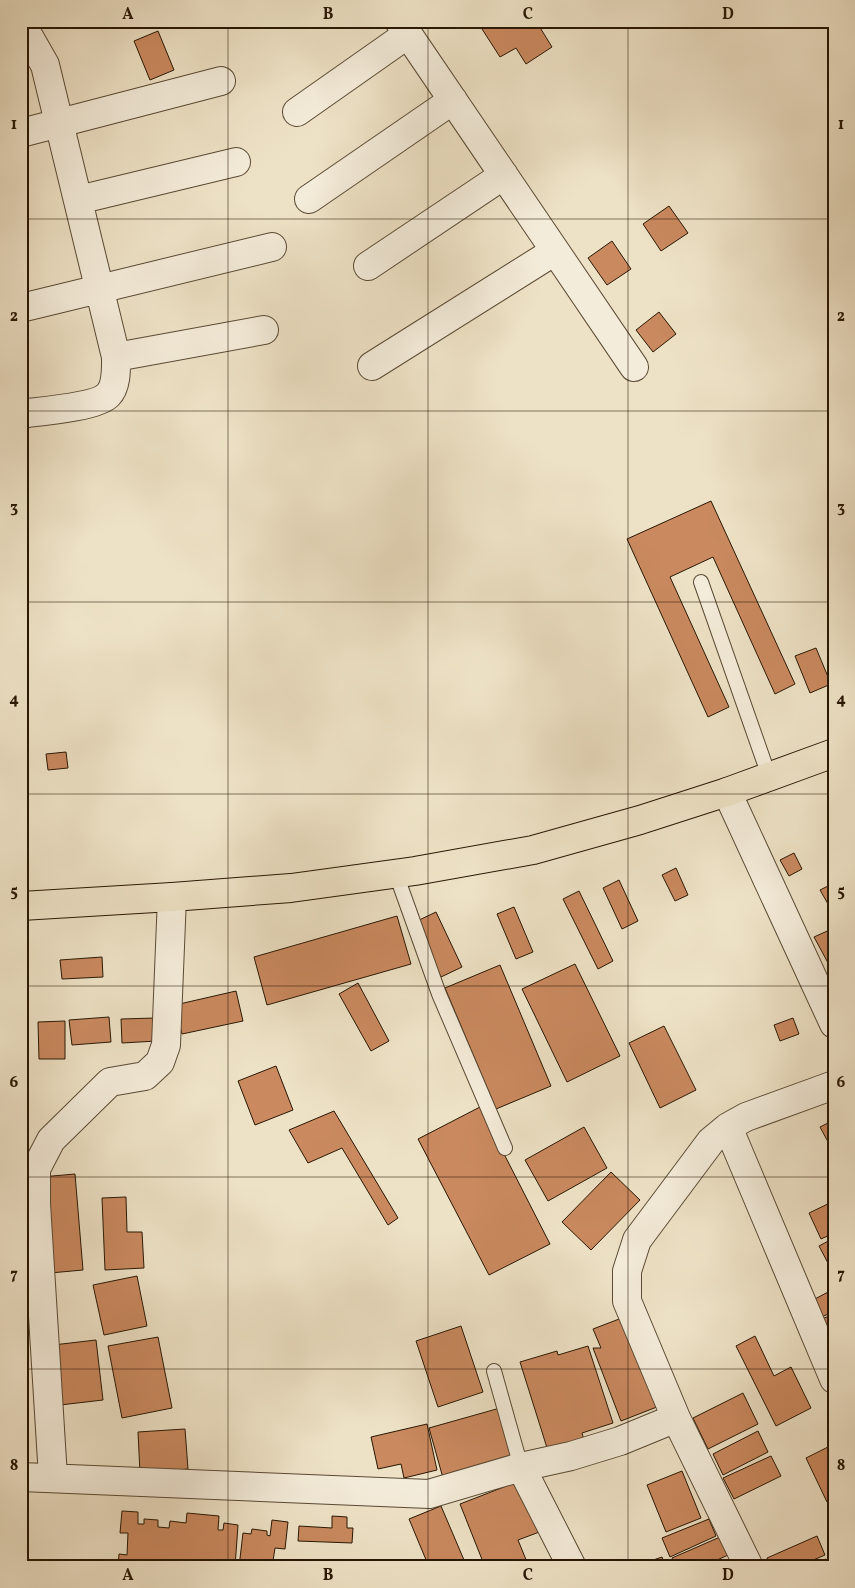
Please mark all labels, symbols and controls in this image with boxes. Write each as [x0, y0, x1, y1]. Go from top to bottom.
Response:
text: A [122, 4, 134, 26]
text: B [323, 4, 334, 26]
text: C [523, 4, 533, 26]
text: D [722, 4, 734, 26]
text: 1 [11, 114, 17, 136]
text: 1 [838, 114, 844, 136]
text: 2 [10, 306, 18, 328]
text: 2 [837, 306, 845, 328]
text: 3 [10, 497, 18, 519]
text: 3 [837, 497, 845, 519]
text: 4 [9, 689, 19, 711]
text: 4 [836, 689, 846, 711]
text: 5 [10, 881, 18, 903]
text: 5 [837, 881, 845, 903]
text: 6 [10, 1072, 19, 1094]
text: 6 [837, 1072, 846, 1094]
text: 7 [10, 1264, 18, 1286]
text: 7 [837, 1264, 845, 1286]
text: 8 [10, 1455, 18, 1477]
text: 8 [837, 1455, 845, 1477]
text: A [122, 1565, 134, 1587]
text: B [323, 1565, 334, 1587]
text: C [523, 1565, 533, 1587]
text: D [722, 1565, 734, 1587]

